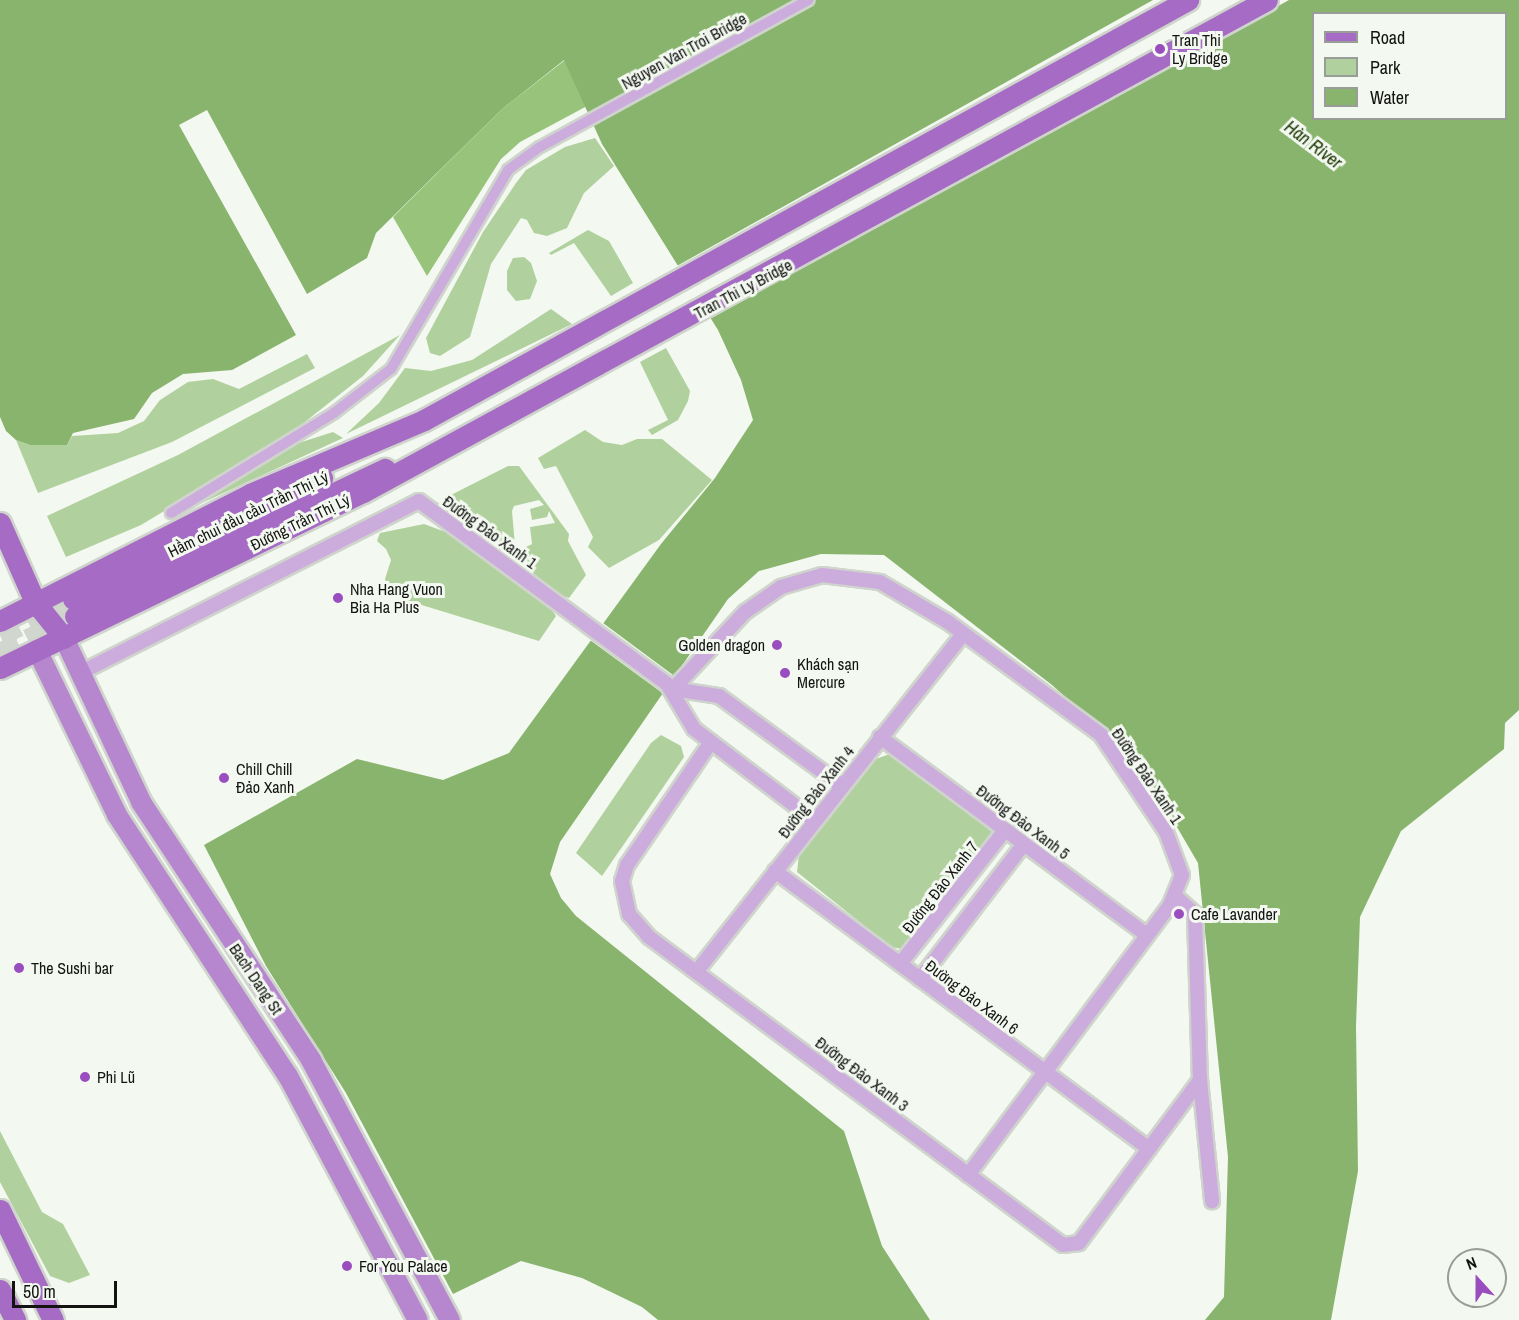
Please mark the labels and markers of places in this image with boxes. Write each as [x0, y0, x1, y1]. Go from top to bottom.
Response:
place label: Tran Thi Ly Bridge [1172, 30, 1228, 68]
marker: Tran Thi Ly Bridge [1153, 42, 1167, 56]
place label: Nha Hang Vuon Bia Ha Plus [350, 579, 443, 617]
marker: Nha Hang Vuon Bia Ha Plus [331, 591, 345, 605]
place label: Golden dragon [678, 635, 765, 655]
marker: Golden dragon [770, 638, 784, 652]
place label: Khách sạn Mercure [797, 654, 859, 692]
marker: Khách sạn Mercure [778, 666, 792, 680]
place label: Chill Chill Đảo Xanh [236, 759, 294, 797]
marker: Chill Chill Đảo Xanh [217, 771, 231, 785]
place label: Cafe Lavander [1191, 904, 1277, 924]
marker: Cafe Lavander [1172, 907, 1186, 921]
place label: The Sushi bar [31, 958, 113, 978]
marker: The Sushi bar [12, 961, 26, 975]
place label: Phi Lũ [97, 1067, 135, 1087]
marker: Phi Lũ [78, 1070, 92, 1084]
place label: For You Palace [359, 1256, 448, 1276]
marker: For You Palace [340, 1259, 354, 1273]

